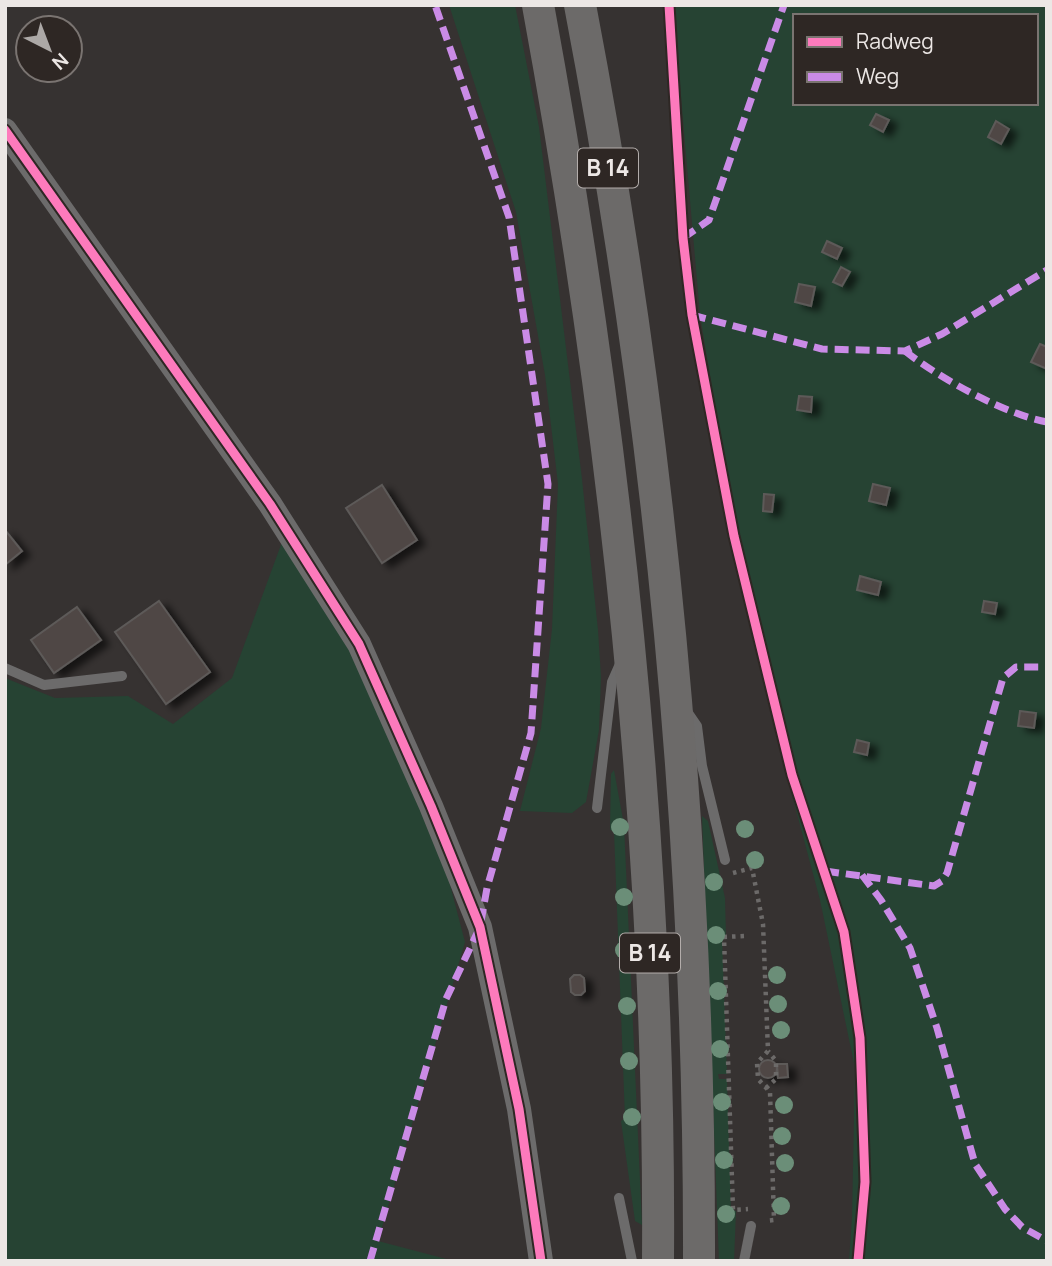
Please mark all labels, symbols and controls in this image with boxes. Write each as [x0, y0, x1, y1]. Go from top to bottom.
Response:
north arrow [14, 14, 84, 84]
legend [793, 14, 1038, 105]
text: Radweg [856, 27, 934, 55]
text: N [47, 47, 74, 76]
text: Weg [856, 62, 899, 90]
road number: B 14 [578, 148, 638, 188]
road number: B 14 [620, 934, 680, 972]

